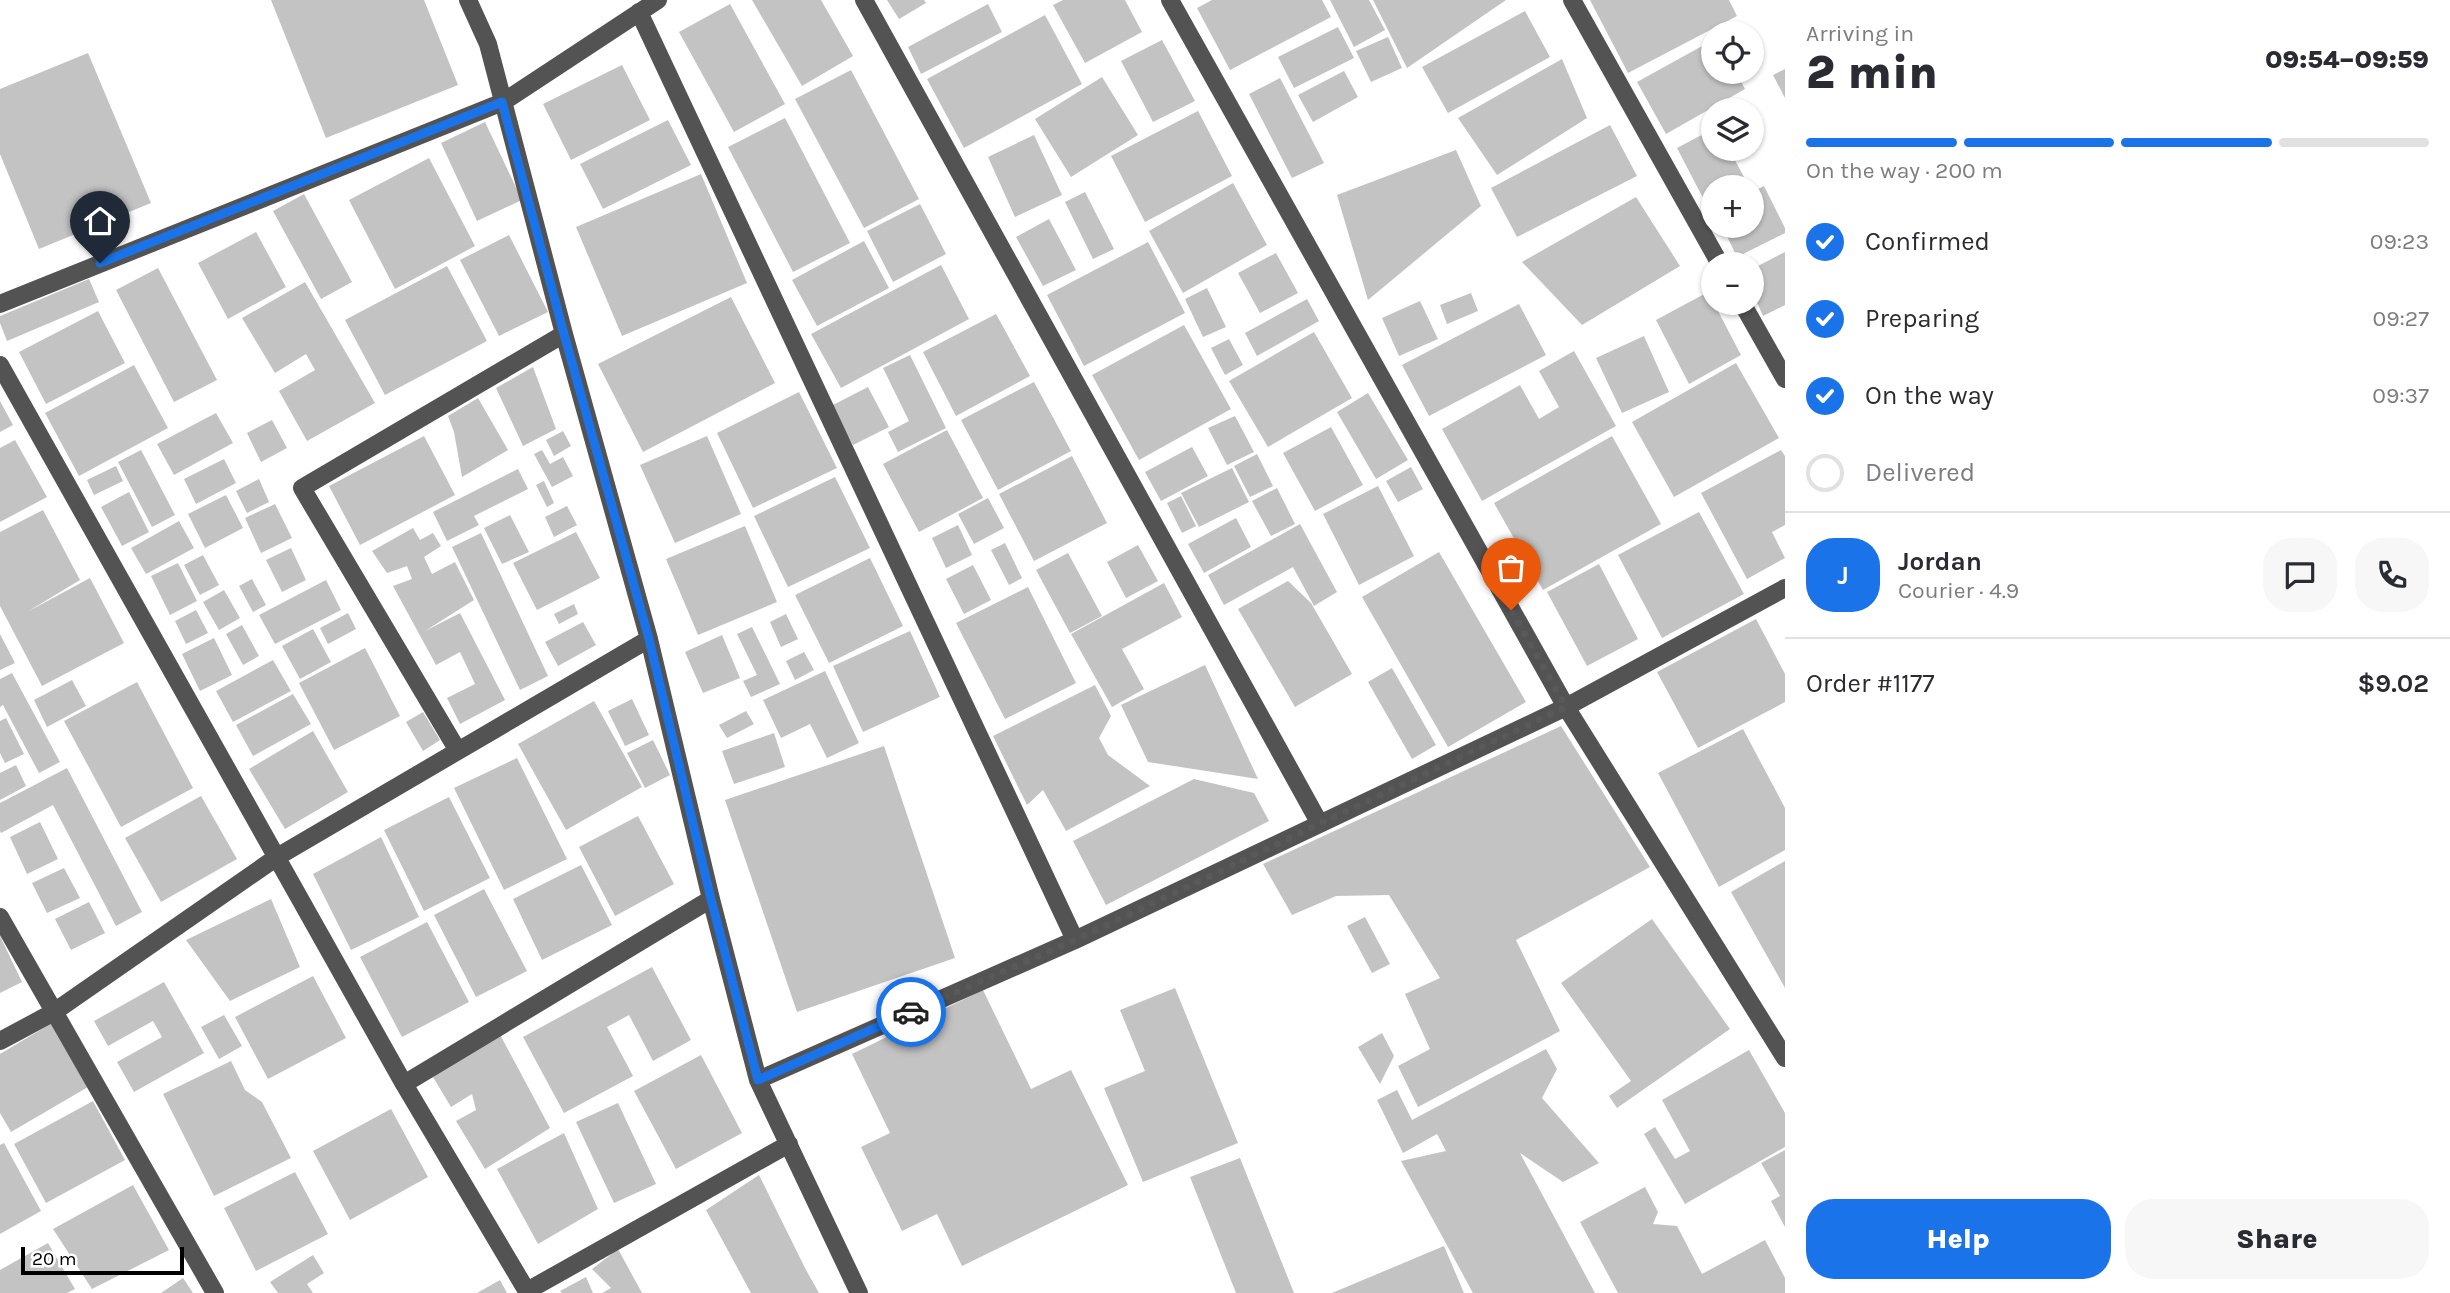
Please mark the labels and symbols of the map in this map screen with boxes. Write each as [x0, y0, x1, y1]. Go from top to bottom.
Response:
pin [70, 191, 130, 263]
pin [1481, 538, 1541, 610]
courier [876, 977, 946, 1047]
scale bar [21, 1244, 184, 1276]

